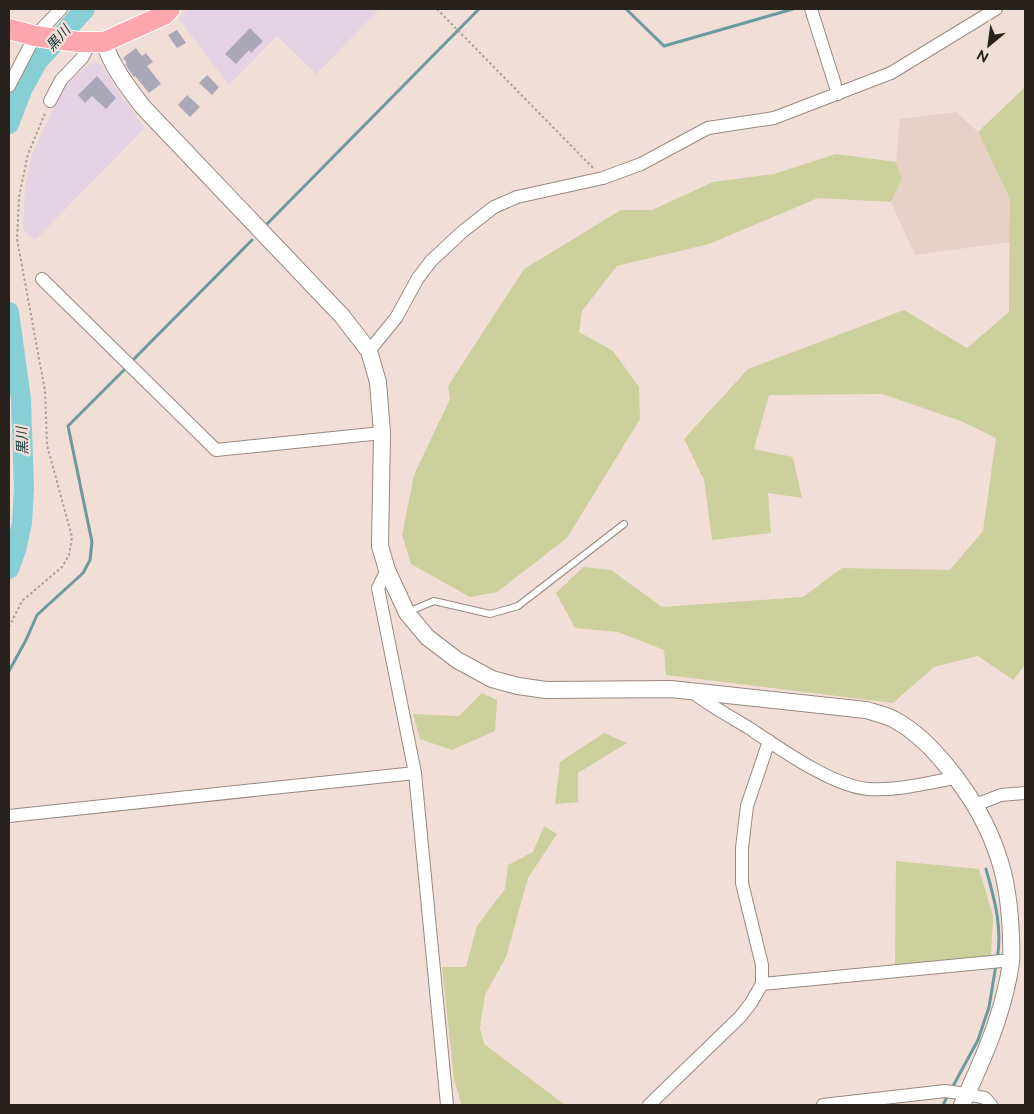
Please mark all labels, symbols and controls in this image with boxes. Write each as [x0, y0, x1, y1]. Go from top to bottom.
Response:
north arrow [964, 20, 1014, 70]
water label: 黒川 [43, 21, 75, 54]
text: N [974, 47, 991, 66]
water label: 黒川 [13, 425, 30, 455]

